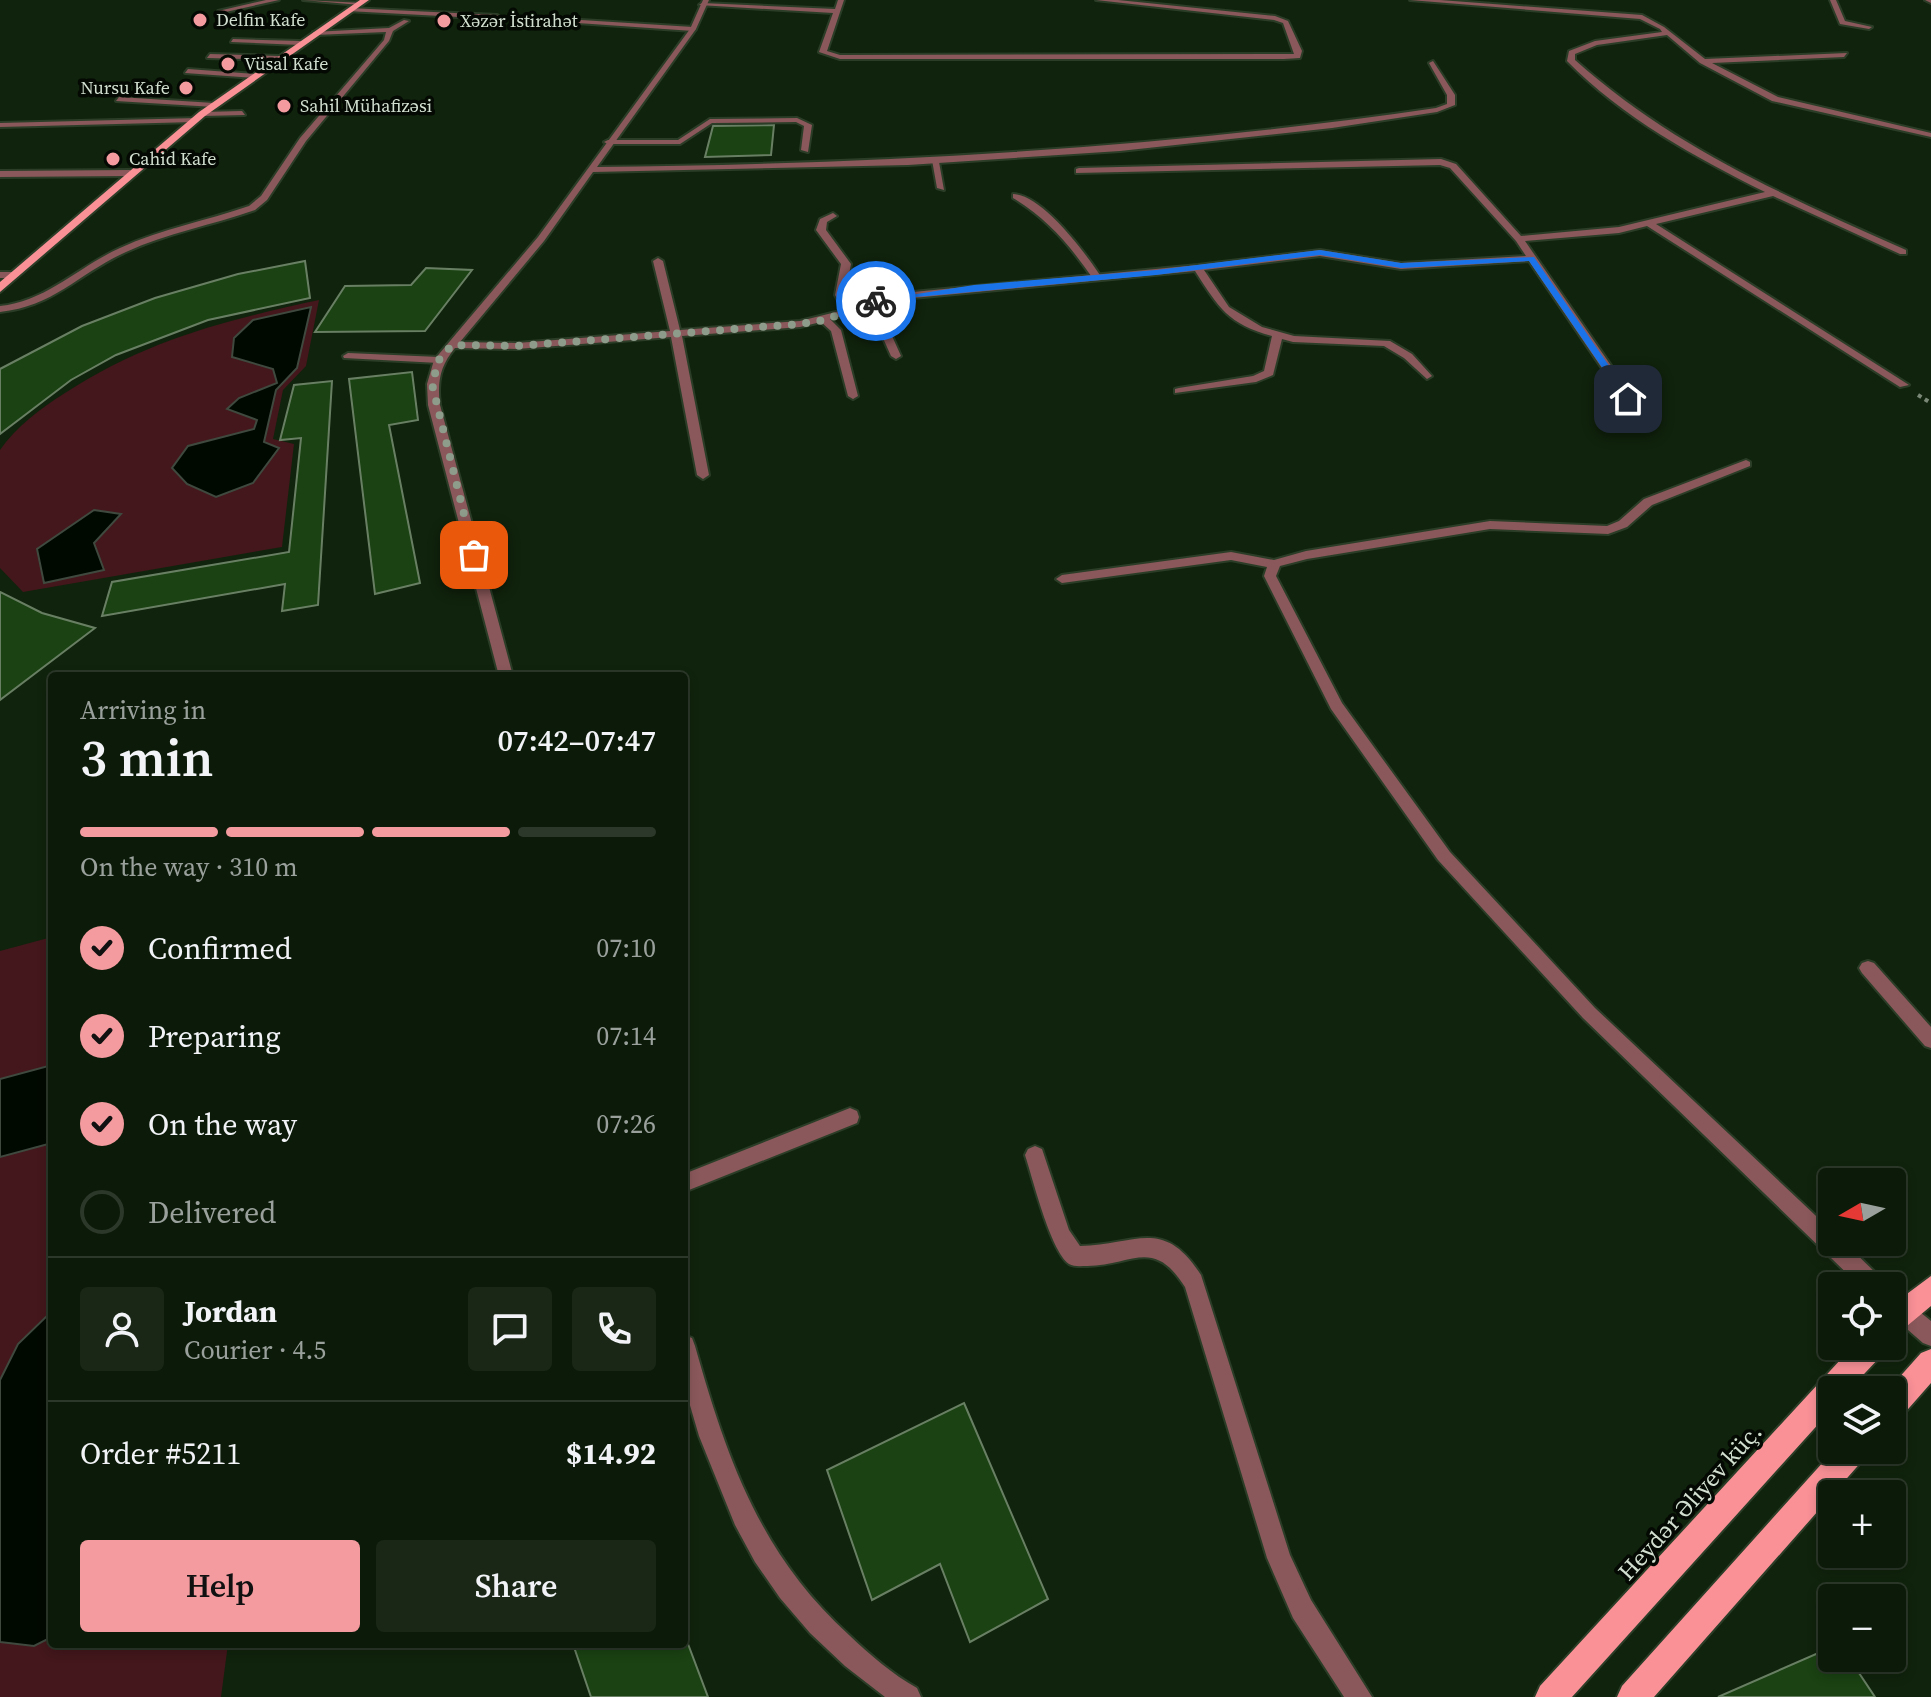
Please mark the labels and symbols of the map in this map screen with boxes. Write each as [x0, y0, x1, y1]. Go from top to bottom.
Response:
place label: Delfin Kafe [216, 7, 305, 32]
place label: Xəzər İstirahət [460, 8, 578, 33]
marker: Delfin Kafe [191, 11, 209, 29]
marker: Xəzər İstirahət [435, 12, 453, 30]
place label: Vüsal Kafe [244, 51, 328, 76]
marker: Vüsal Kafe [219, 55, 237, 73]
place label: Nursu Kafe [80, 75, 170, 100]
marker: Nursu Kafe [177, 79, 195, 97]
place label: Sahil Mühafizəsi [300, 93, 432, 118]
marker: Sahil Mühafizəsi [275, 97, 293, 115]
place label: Cahid Kafe [129, 146, 216, 171]
marker: Cahid Kafe [104, 150, 122, 168]
courier [836, 261, 916, 341]
pin [1594, 365, 1662, 433]
pin [440, 521, 508, 589]
north arrow [1818, 1168, 1906, 1256]
street label: Heydər Əliyev küç. [1610, 1416, 1769, 1587]

